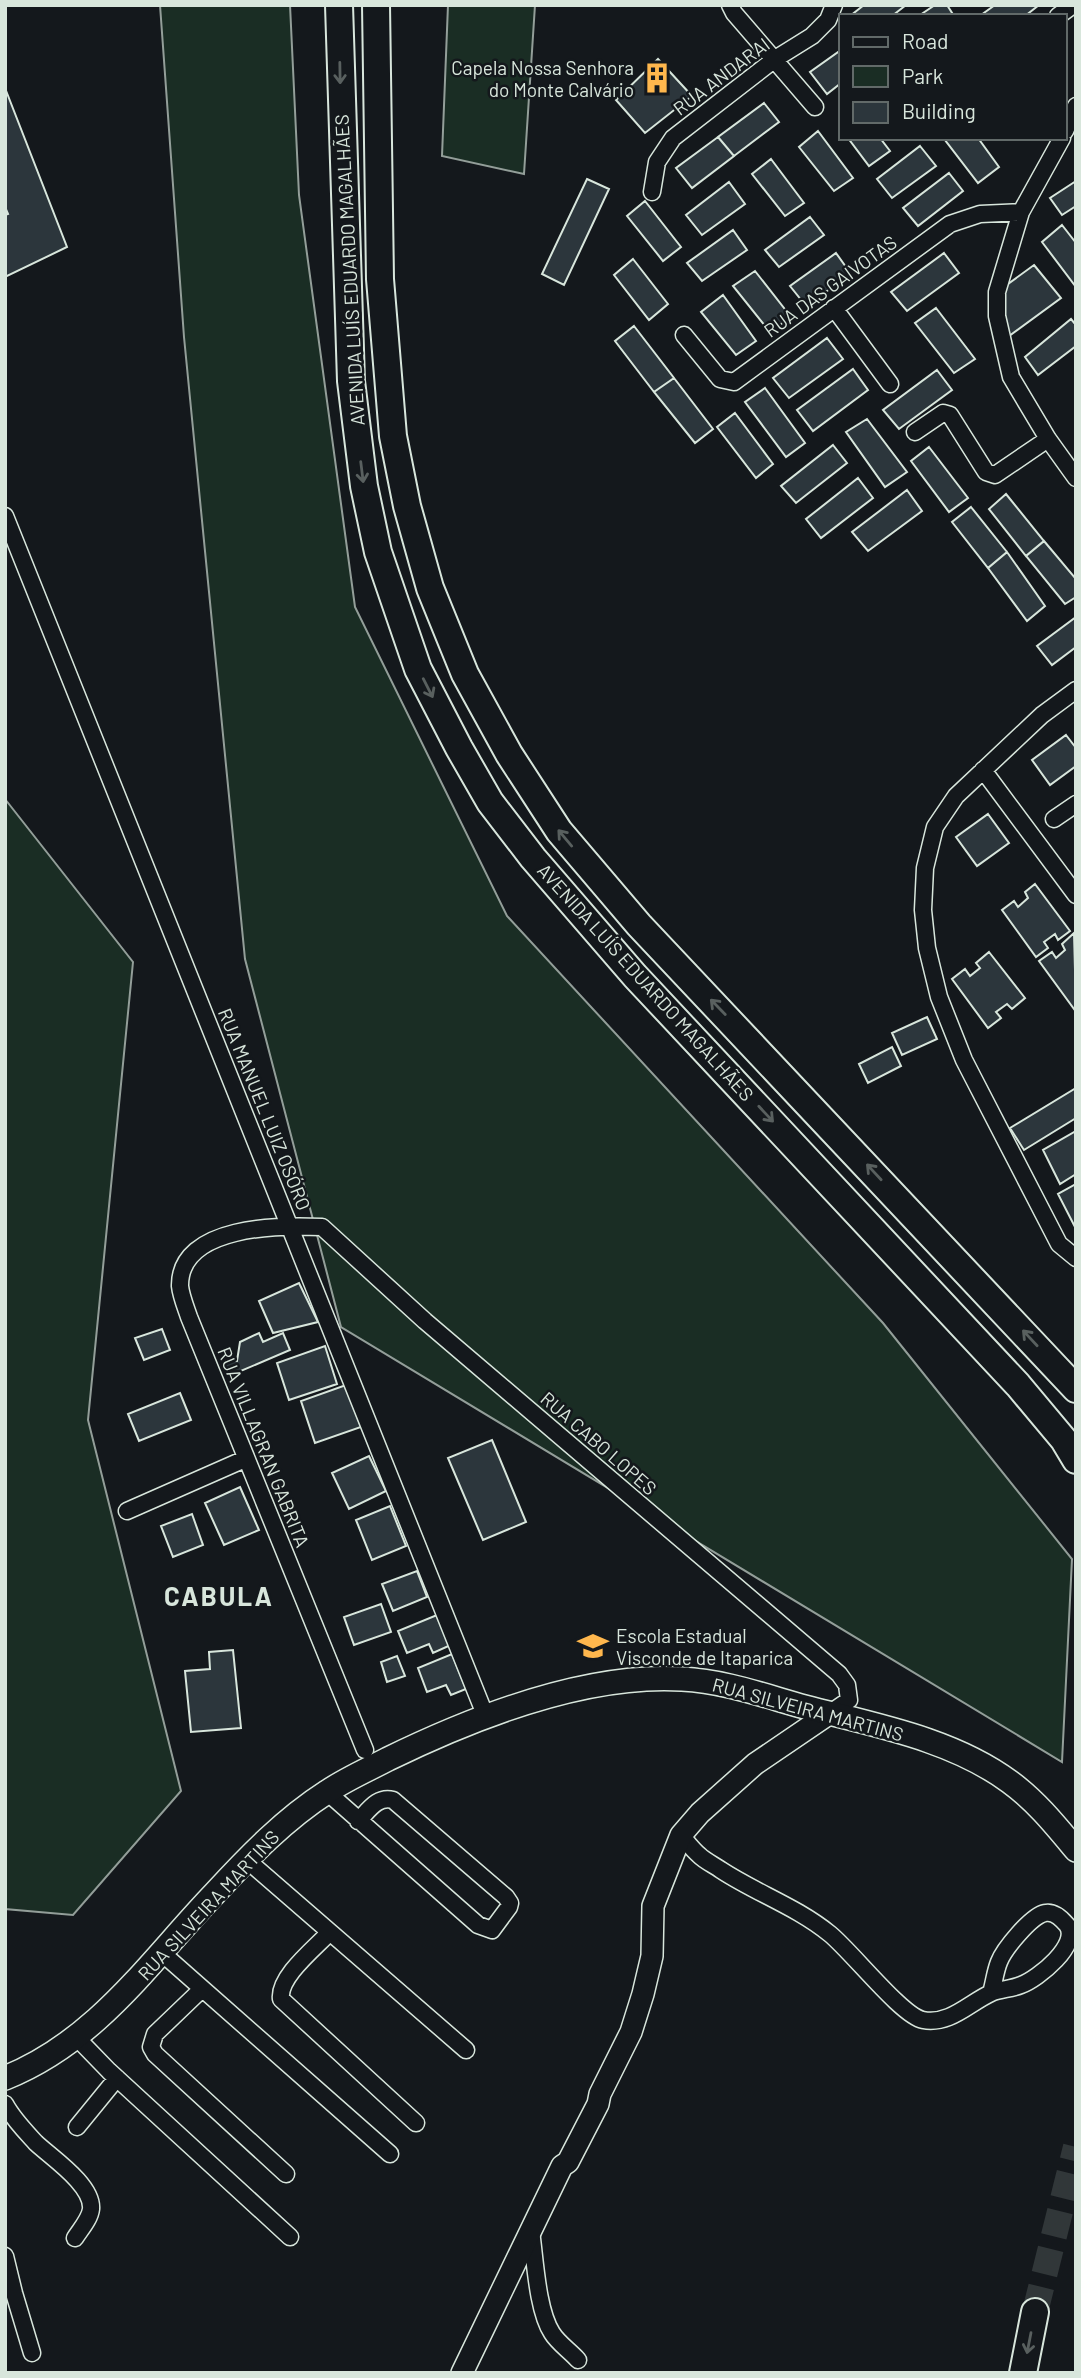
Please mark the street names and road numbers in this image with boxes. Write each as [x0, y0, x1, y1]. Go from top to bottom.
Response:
street label: RUA ANDARAI [668, 32, 774, 120]
street label: AVENIDA LUÍS EDUARDO MAGALHÃES [329, 114, 369, 426]
street label: RUA DAS GAIVOTAS [759, 230, 901, 342]
street label: AVENIDA LUÍS EDUARDO MAGALHÃES [533, 858, 759, 1106]
street label: RUA MANUEL LUIZ OSÓRO [214, 1005, 316, 1213]
street label: RUA VILLAGRAN GABRITA [213, 1343, 315, 1551]
street label: RUA CABO LOPES [536, 1386, 662, 1500]
street label: RUA SILVEIRA MARTINS [710, 1672, 906, 1746]
street label: RUA SILVEIRA MARTINS [132, 1825, 284, 1985]

